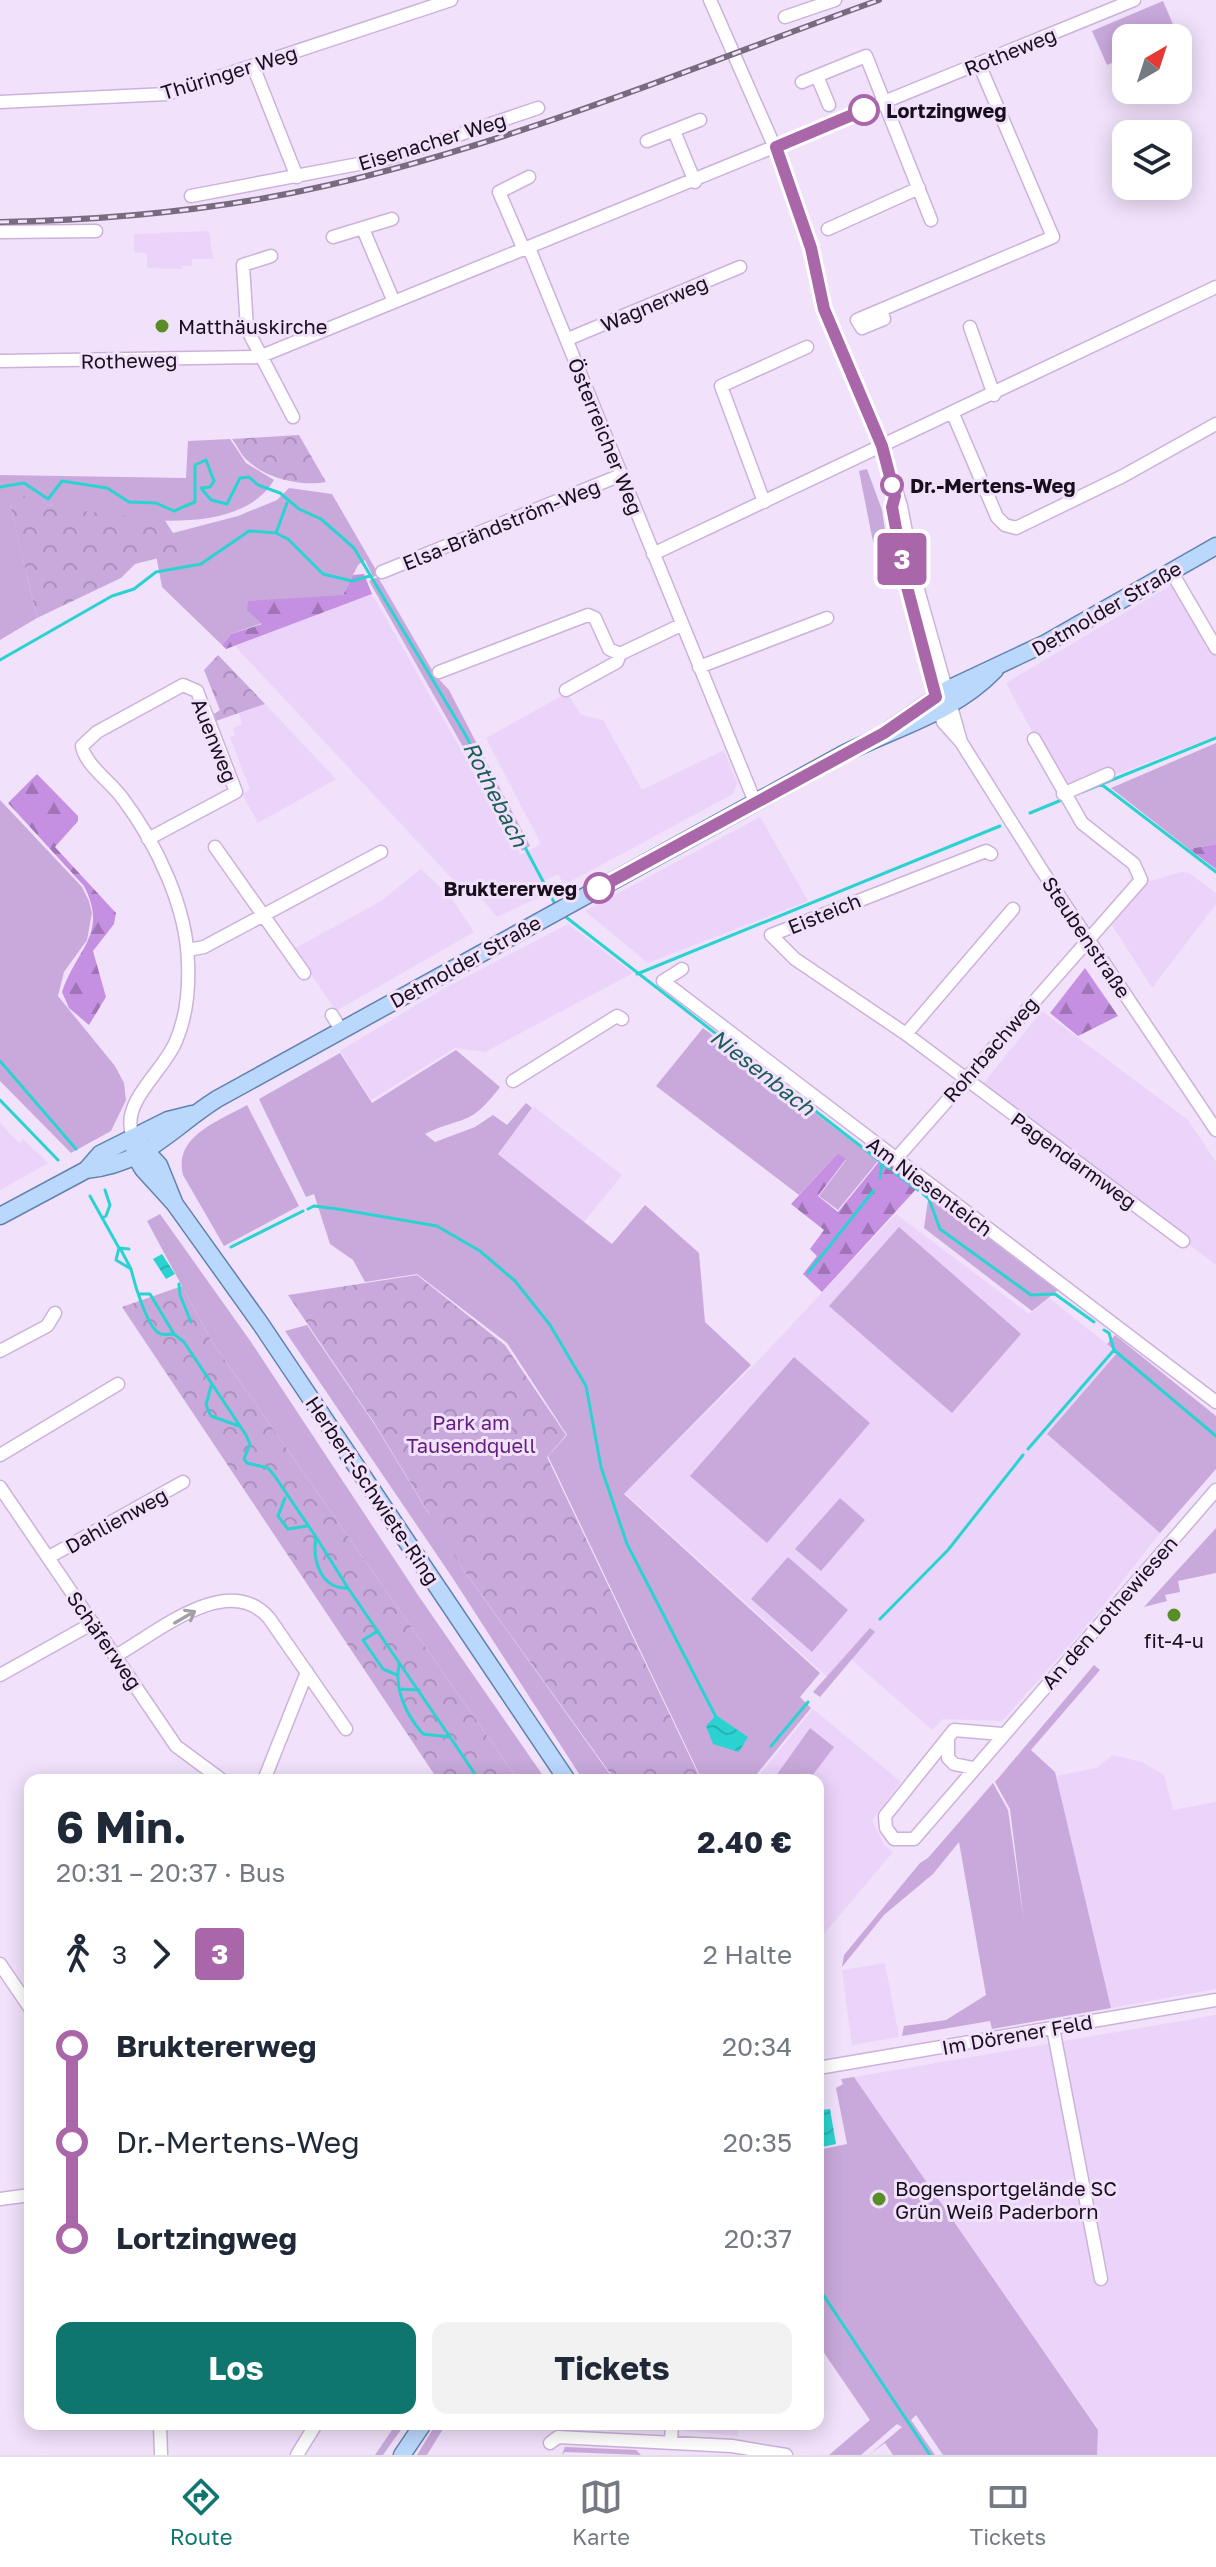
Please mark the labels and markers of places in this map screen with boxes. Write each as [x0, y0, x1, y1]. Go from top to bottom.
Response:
marker: Lortzingweg [849, 95, 879, 125]
place label: Lortzingweg [886, 98, 1007, 122]
place label: Matthäuskirche [178, 314, 327, 338]
marker: Matthäuskirche [153, 317, 171, 335]
place label: Dr.-Mertens-Weg [910, 473, 1076, 497]
marker: Dr.-Mertens-Weg [881, 474, 903, 496]
marker: Bruktererweg [584, 873, 614, 903]
place label: Bruktererweg [443, 876, 577, 900]
marker: fit-4-u [1165, 1606, 1183, 1624]
place label: fit-4-u [1144, 1628, 1204, 1652]
place label: Bogensportgelände SC Grün Weiß Paderborn [895, 2176, 1117, 2223]
marker: Bogensportgelände SC Grün Weiß Paderborn [870, 2190, 888, 2208]

